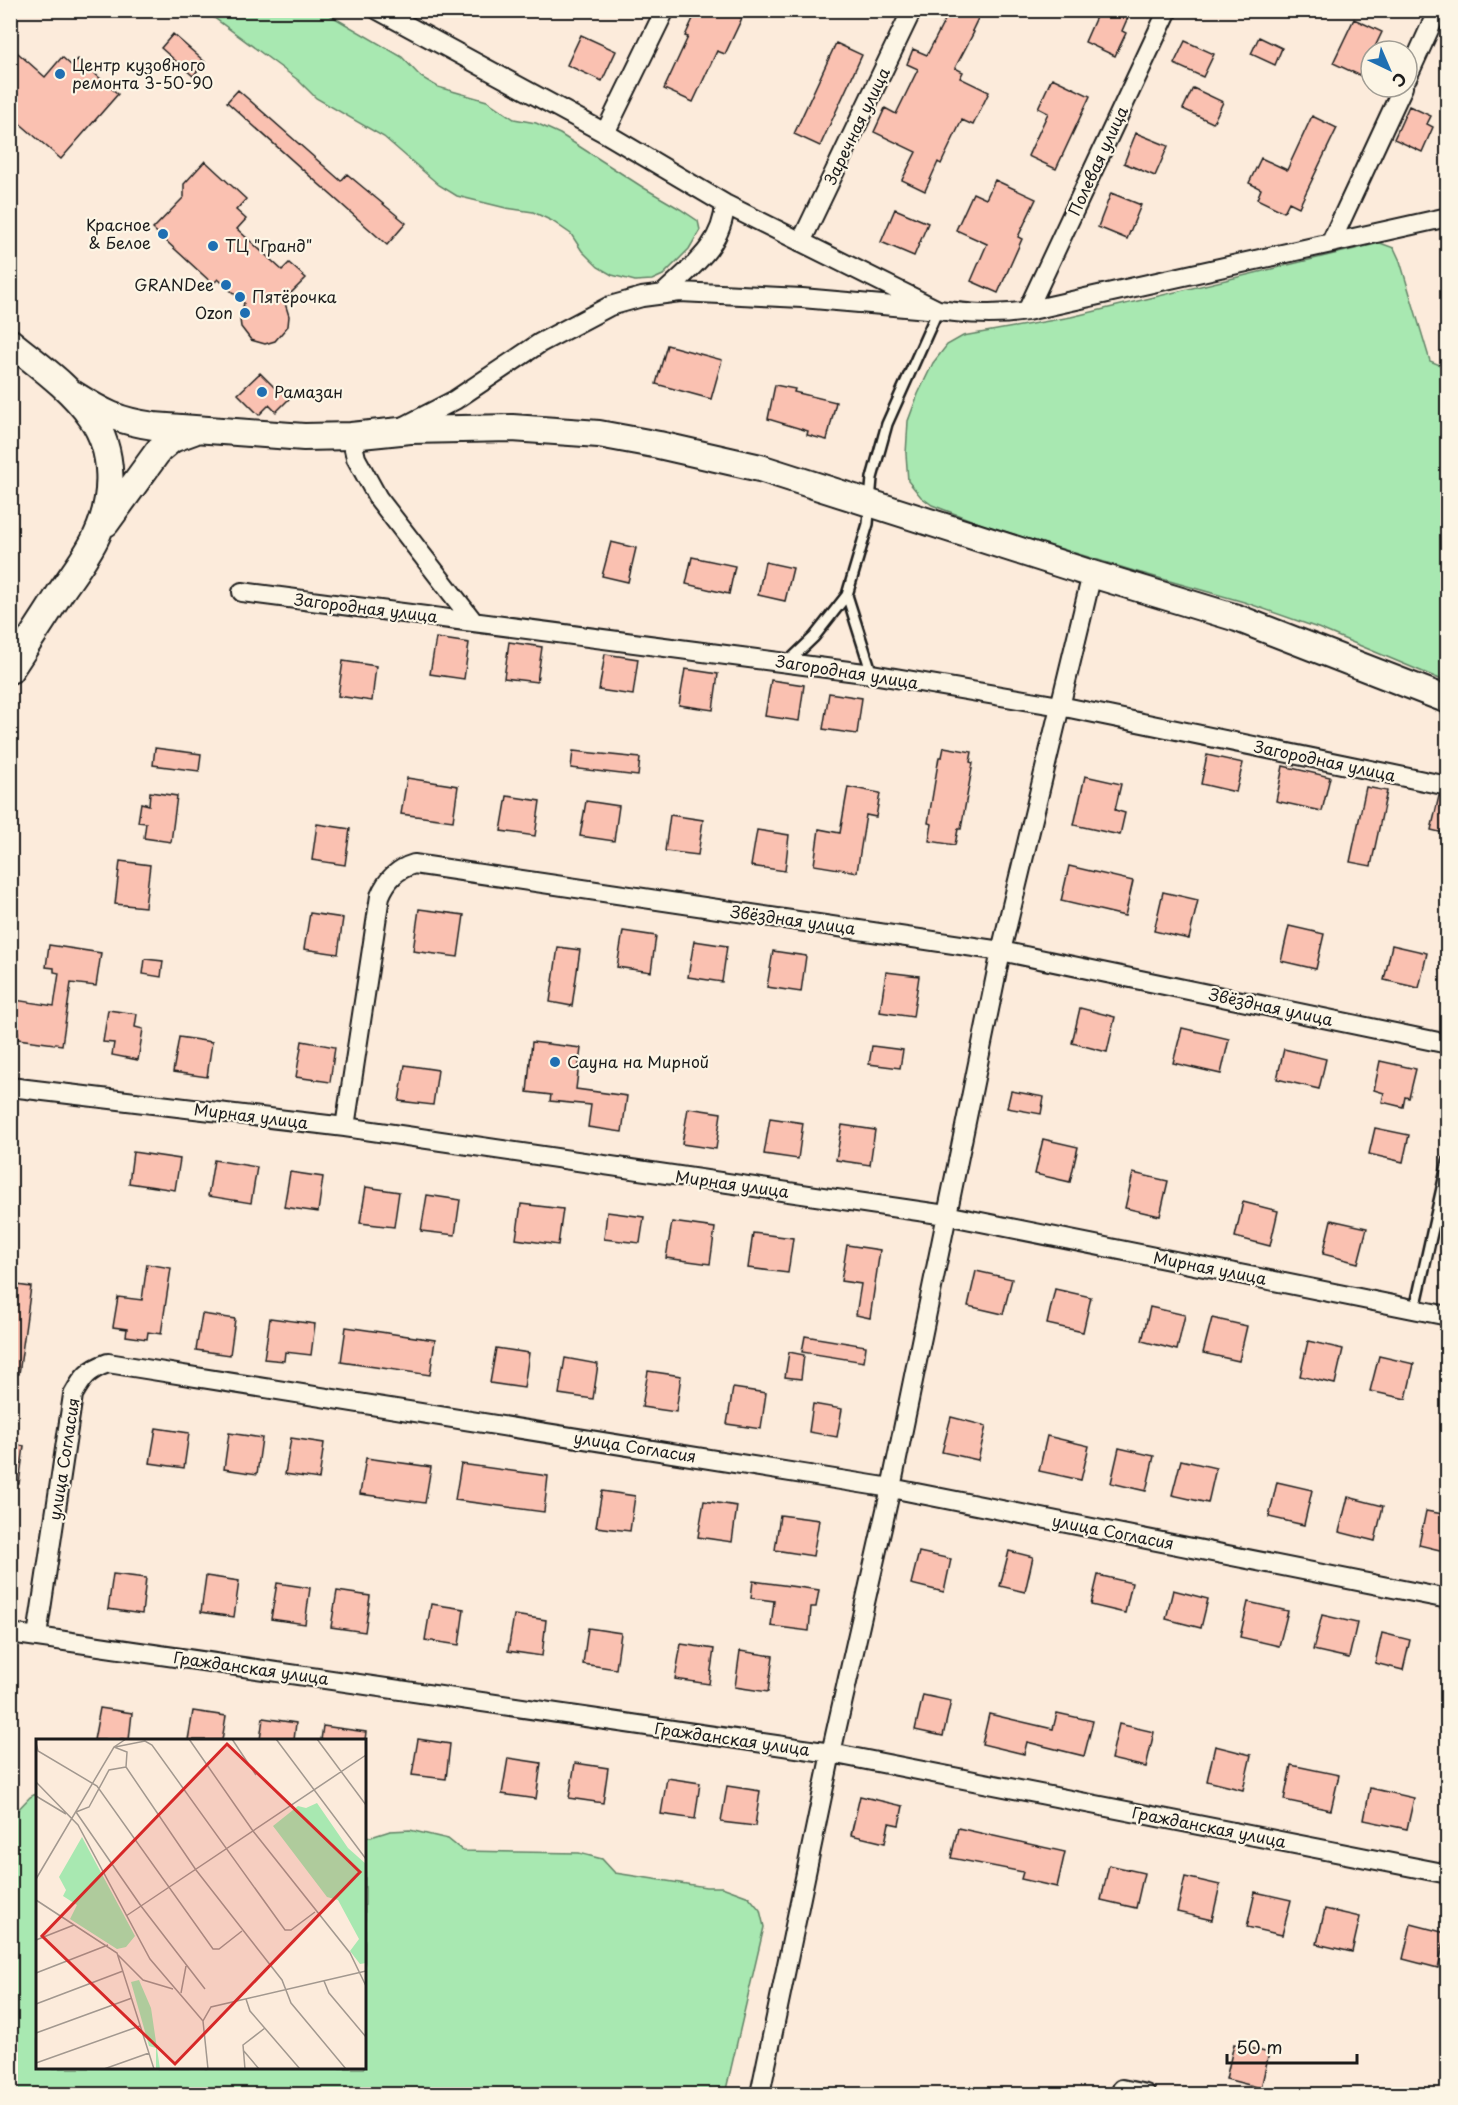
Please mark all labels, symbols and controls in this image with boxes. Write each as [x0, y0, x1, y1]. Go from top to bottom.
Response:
north arrow [1359, 39, 1419, 99]
place label: Центр кузовного ремонта 3-50-90 [72, 52, 213, 94]
street label: Заречная улица [817, 63, 895, 188]
marker: Центр кузовного ремонта 3-50-90 [53, 67, 67, 81]
text: С [1387, 68, 1413, 93]
street label: Полевая улица [1061, 102, 1133, 219]
place label: Красное & Белое [86, 212, 151, 254]
marker: Красное & Белое [156, 227, 170, 241]
place label: ТЦ "Гранд" [225, 233, 312, 257]
marker: ТЦ "Гранд" [206, 239, 220, 253]
place label: GRANDee [134, 272, 214, 296]
marker: GRANDee [219, 278, 233, 292]
place label: Пятёрочка [252, 284, 337, 308]
marker: Пятёрочка [233, 290, 247, 304]
place label: Ozon [195, 300, 233, 324]
marker: Ozon [238, 306, 252, 320]
place label: Рамазан [274, 379, 343, 403]
marker: Рамазан [255, 385, 269, 399]
street label: Загородная улица [293, 586, 439, 628]
street label: Загородная улица [774, 648, 920, 694]
street label: Загородная улица [1252, 733, 1398, 787]
street label: Звёздная улица [729, 898, 857, 940]
street label: Звёздная улица [1207, 981, 1335, 1031]
place label: Сауна на Мирной [567, 1049, 709, 1073]
marker: Сауна на Мирной [548, 1055, 562, 1069]
street label: Мирная улица [193, 1096, 309, 1134]
street label: Мирная улица [674, 1163, 791, 1203]
street label: Мирная улица [1152, 1244, 1269, 1290]
street label: улица Согласия [41, 1396, 85, 1522]
street label: улица Согласия [572, 1424, 698, 1468]
street label: улица Согласия [1050, 1507, 1176, 1555]
street label: Гражданская улица [172, 1644, 330, 1690]
street label: Гражданская улица [653, 1715, 811, 1761]
inset map [36, 1739, 366, 2069]
street label: Гражданская улица [1130, 1799, 1288, 1853]
scale bar [1227, 2027, 1358, 2065]
text: 50 m [1236, 2033, 1283, 2060]

